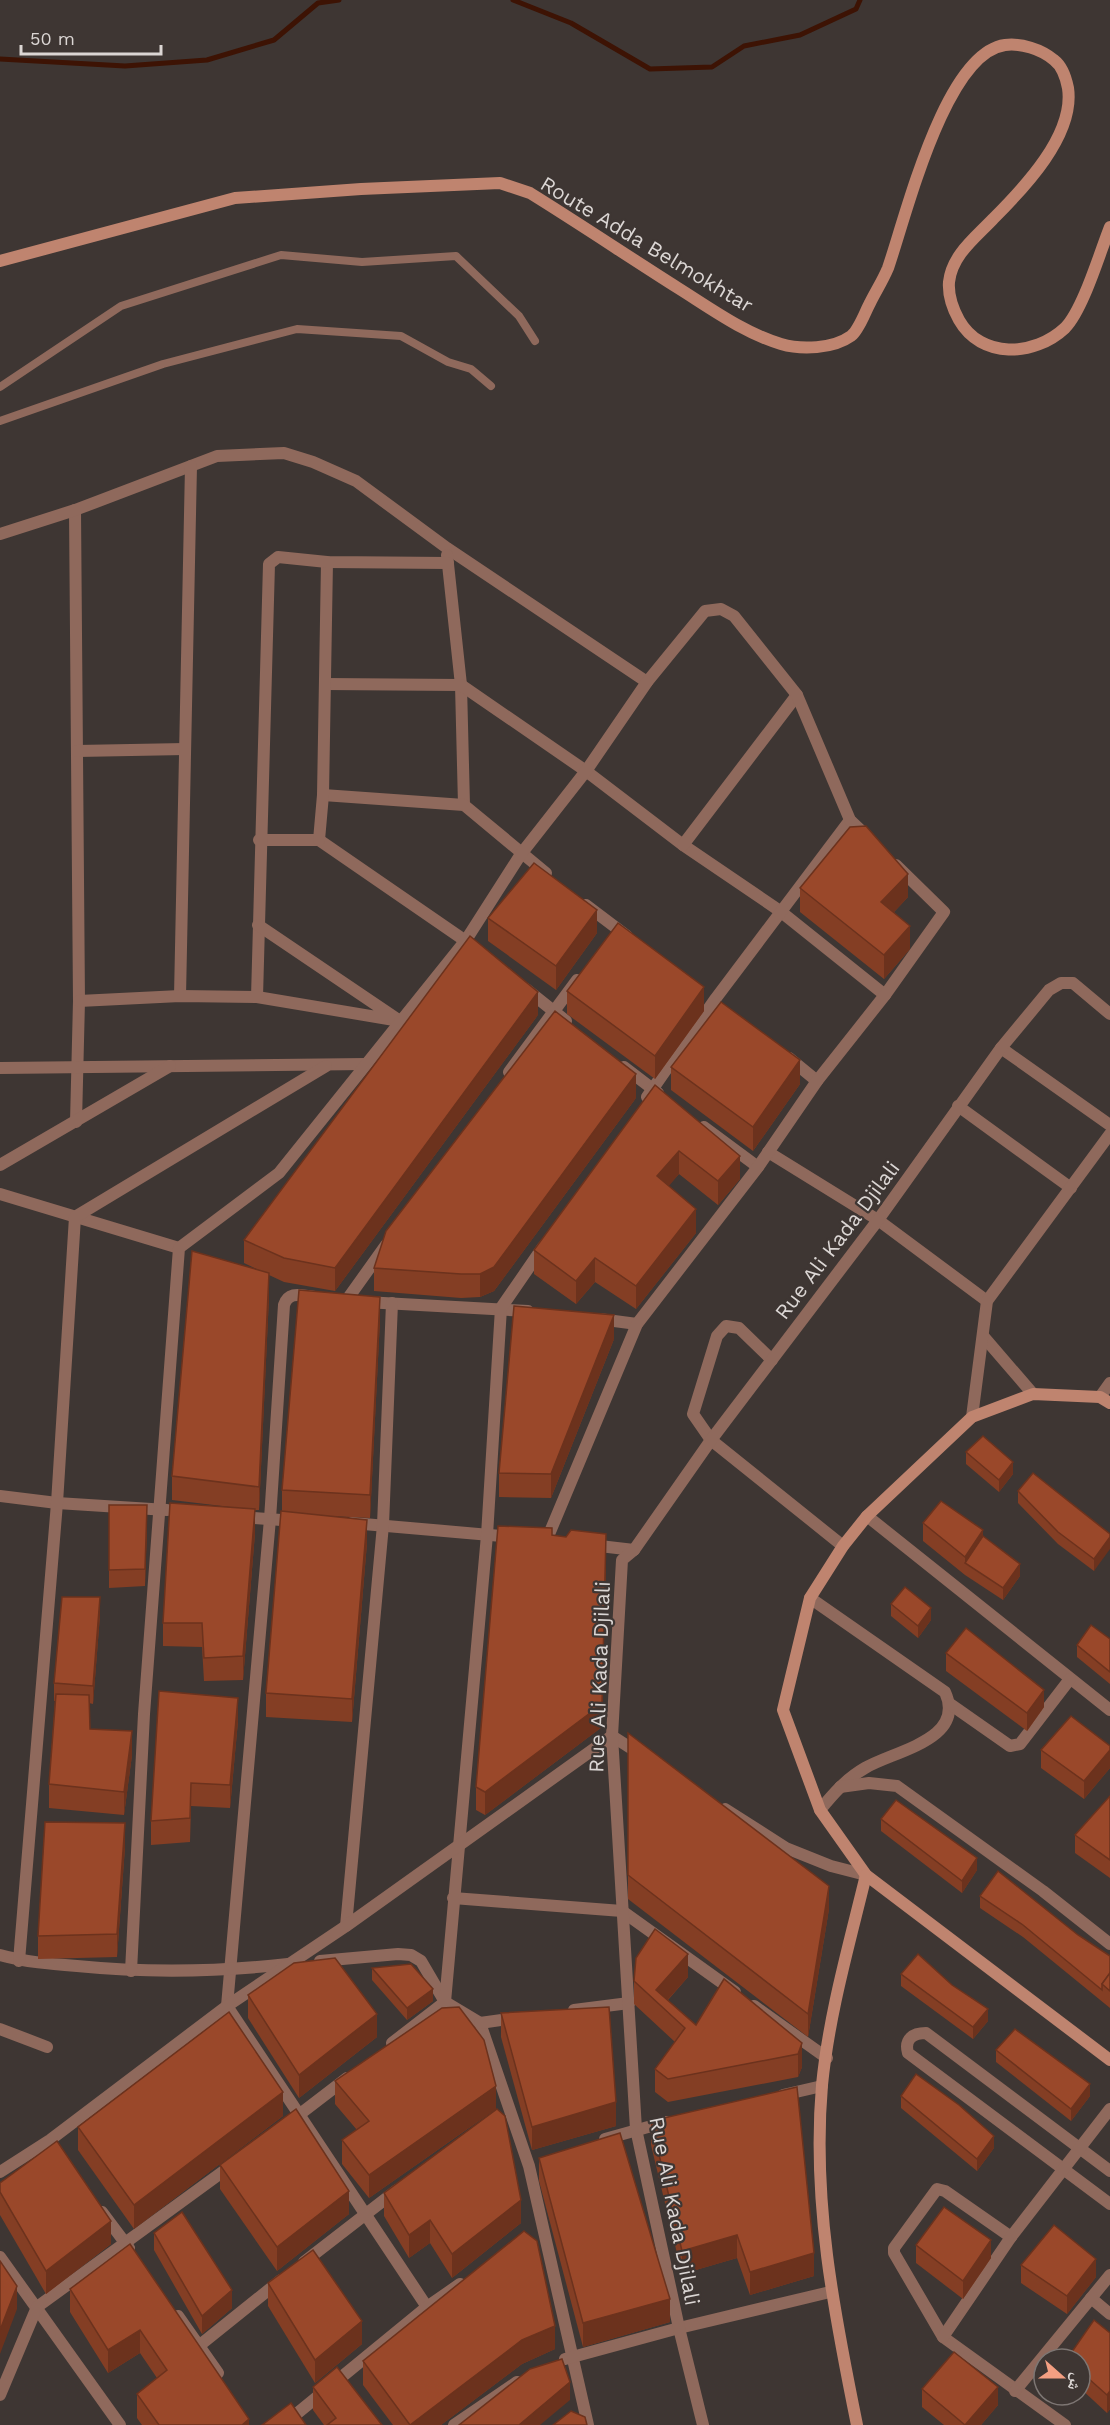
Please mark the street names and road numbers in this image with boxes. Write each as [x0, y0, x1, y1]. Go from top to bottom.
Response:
street label: Route Adda Belmokhtar [536, 170, 758, 318]
street label: Rue Ali Kada Djilali [769, 1156, 905, 1324]
street label: Rue Ali Kada Djilali [583, 1581, 615, 1773]
street label: Rue Ali Kada Djilali [644, 2114, 706, 2308]

